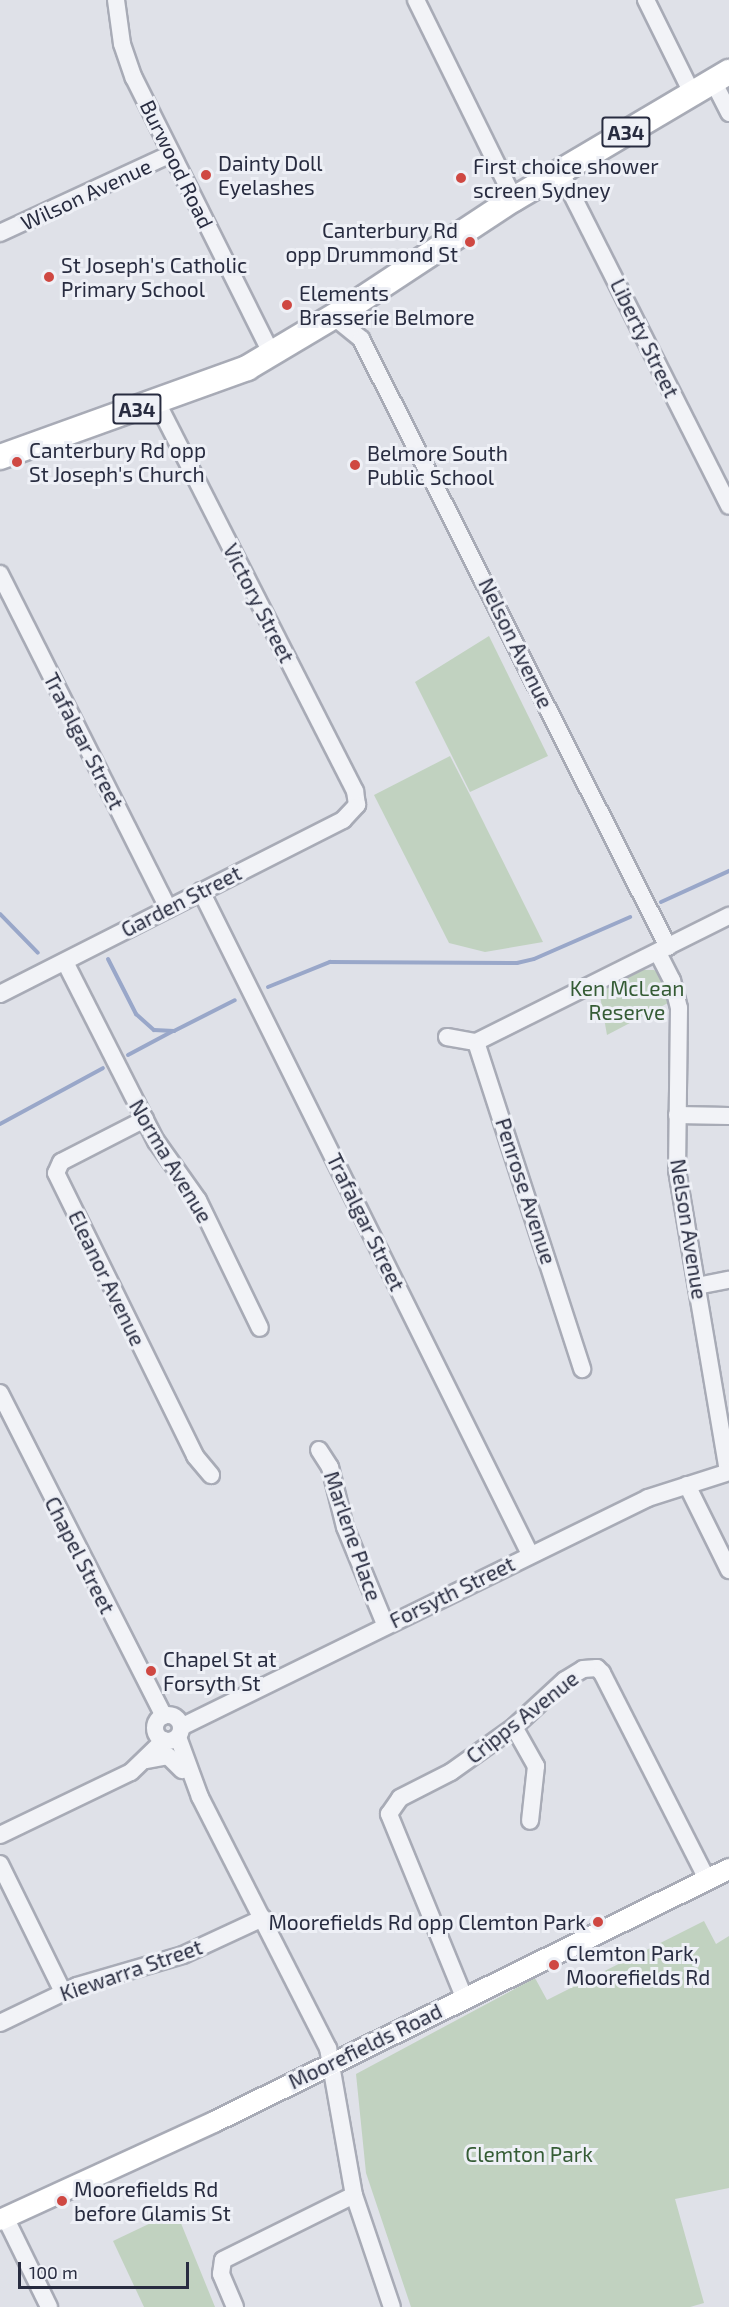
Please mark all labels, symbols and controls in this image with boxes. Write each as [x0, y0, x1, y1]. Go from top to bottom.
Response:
street label: Burwood Road [135, 96, 219, 232]
road number: A34 [600, 115, 652, 149]
place label: Dainty Doll Eyelashes [218, 150, 323, 200]
street label: Wilson Avenue [17, 153, 155, 235]
place label: First choice shower screen Sydney [473, 153, 659, 203]
marker: Dainty Doll Eyelashes [199, 168, 213, 182]
marker: First choice shower screen Sydney [454, 171, 468, 185]
place label: Canterbury Rd opp Drummond St [285, 217, 458, 267]
marker: Canterbury Rd opp Drummond St [463, 235, 477, 249]
place label: St Joseph's Catholic Primary School [61, 252, 248, 302]
marker: St Joseph's Catholic Primary School [42, 270, 56, 284]
street label: Liberty Street [605, 274, 685, 402]
place label: Elements Brasserie Belmore [299, 280, 474, 330]
marker: Elements Brasserie Belmore [280, 298, 294, 312]
road number: A34 [112, 392, 162, 426]
place label: Canterbury Rd opp St Joseph's Church [29, 437, 207, 487]
place label: Belmore South Public School [367, 440, 508, 490]
marker: Canterbury Rd opp St Joseph's Church [10, 455, 24, 469]
marker: Belmore South Public School [348, 458, 362, 472]
street label: Victory Street [218, 539, 300, 667]
street label: Nelson Avenue [474, 574, 558, 712]
street label: Trafalgar Street [39, 668, 129, 814]
street label: Garden Street [117, 860, 245, 942]
park label: Ken McLean Reserve [570, 975, 684, 1025]
street label: Norma Avenue [124, 1094, 218, 1228]
street label: Penrose Avenue [490, 1114, 562, 1268]
street label: Trafalgar Street [322, 1149, 410, 1295]
street label: Nelson Avenue [665, 1157, 713, 1301]
street label: Eleanor Avenue [63, 1206, 151, 1350]
street label: Marlene Place [319, 1468, 387, 1604]
street label: Chapel Street [40, 1492, 120, 1618]
street label: Forsyth Street [385, 1551, 519, 1633]
place label: Chapel St at Forsyth St [163, 1646, 277, 1696]
marker: Chapel St at Forsyth St [144, 1664, 158, 1678]
street label: Cripps Avenue [461, 1665, 583, 1769]
place label: Moorefields Rd opp Clemton Park [268, 1909, 586, 1935]
marker: Moorefields Rd opp Clemton Park [591, 1915, 605, 1929]
street label: Kiewarra Street [56, 1934, 206, 2006]
place label: Clemton Park, Moorefields Rd [566, 1940, 710, 1990]
marker: Clemton Park, Moorefields Rd [547, 1958, 561, 1972]
street label: Moorefields Road [284, 1998, 446, 2094]
park label: Clemton Park [465, 2141, 593, 2167]
place label: Moorefields Rd before Glamis St [74, 2176, 231, 2226]
marker: Moorefields Rd before Glamis St [55, 2194, 69, 2208]
scale bar [21, 2250, 192, 2288]
text: 100 m [29, 2261, 78, 2283]

